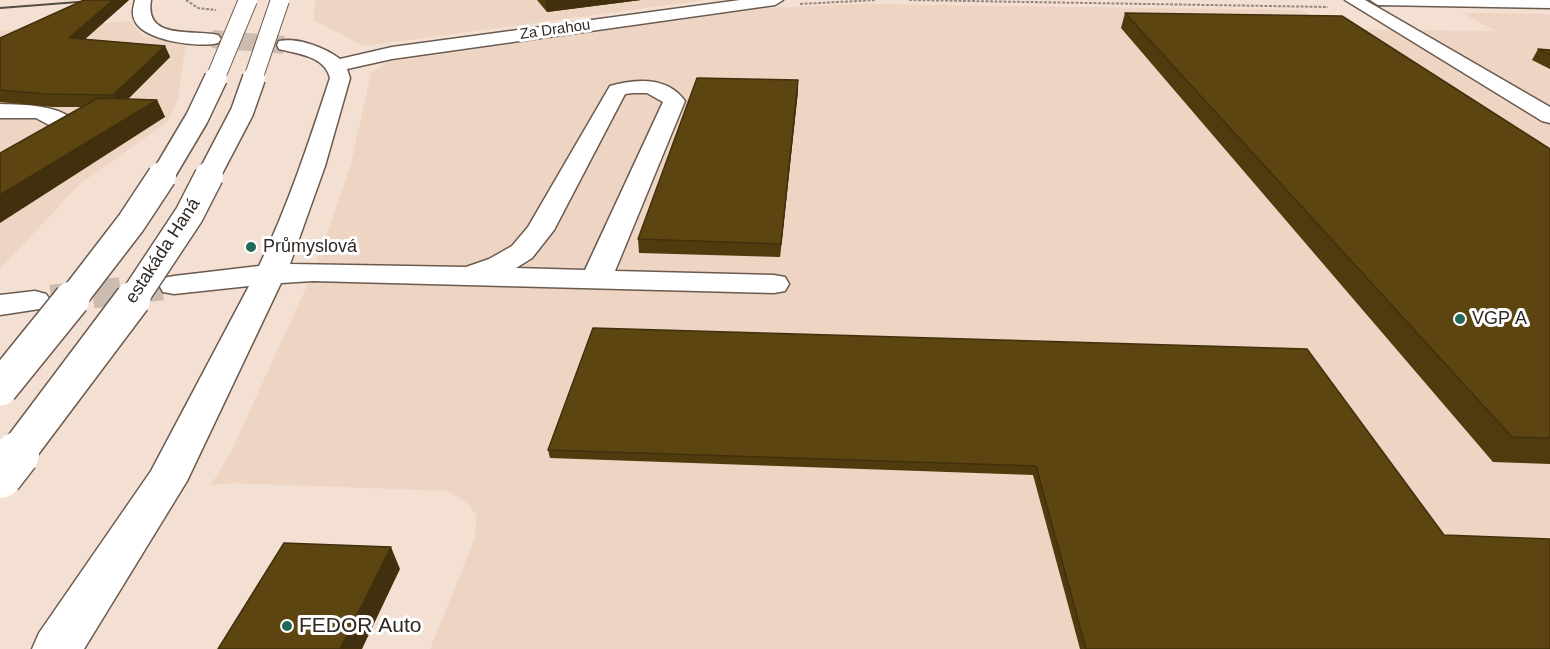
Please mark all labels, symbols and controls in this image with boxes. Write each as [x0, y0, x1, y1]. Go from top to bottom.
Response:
street label: Za Drahou [519, 16, 591, 44]
street label: estakáda Haná [121, 194, 205, 308]
place label: Průmyslová [263, 236, 357, 258]
marker: Průmyslová [244, 240, 258, 254]
place label: VGP A [1472, 308, 1527, 330]
marker: VGP A [1453, 312, 1467, 326]
place label: FEDOR Auto [299, 613, 422, 639]
marker: FEDOR Auto [280, 619, 294, 633]

